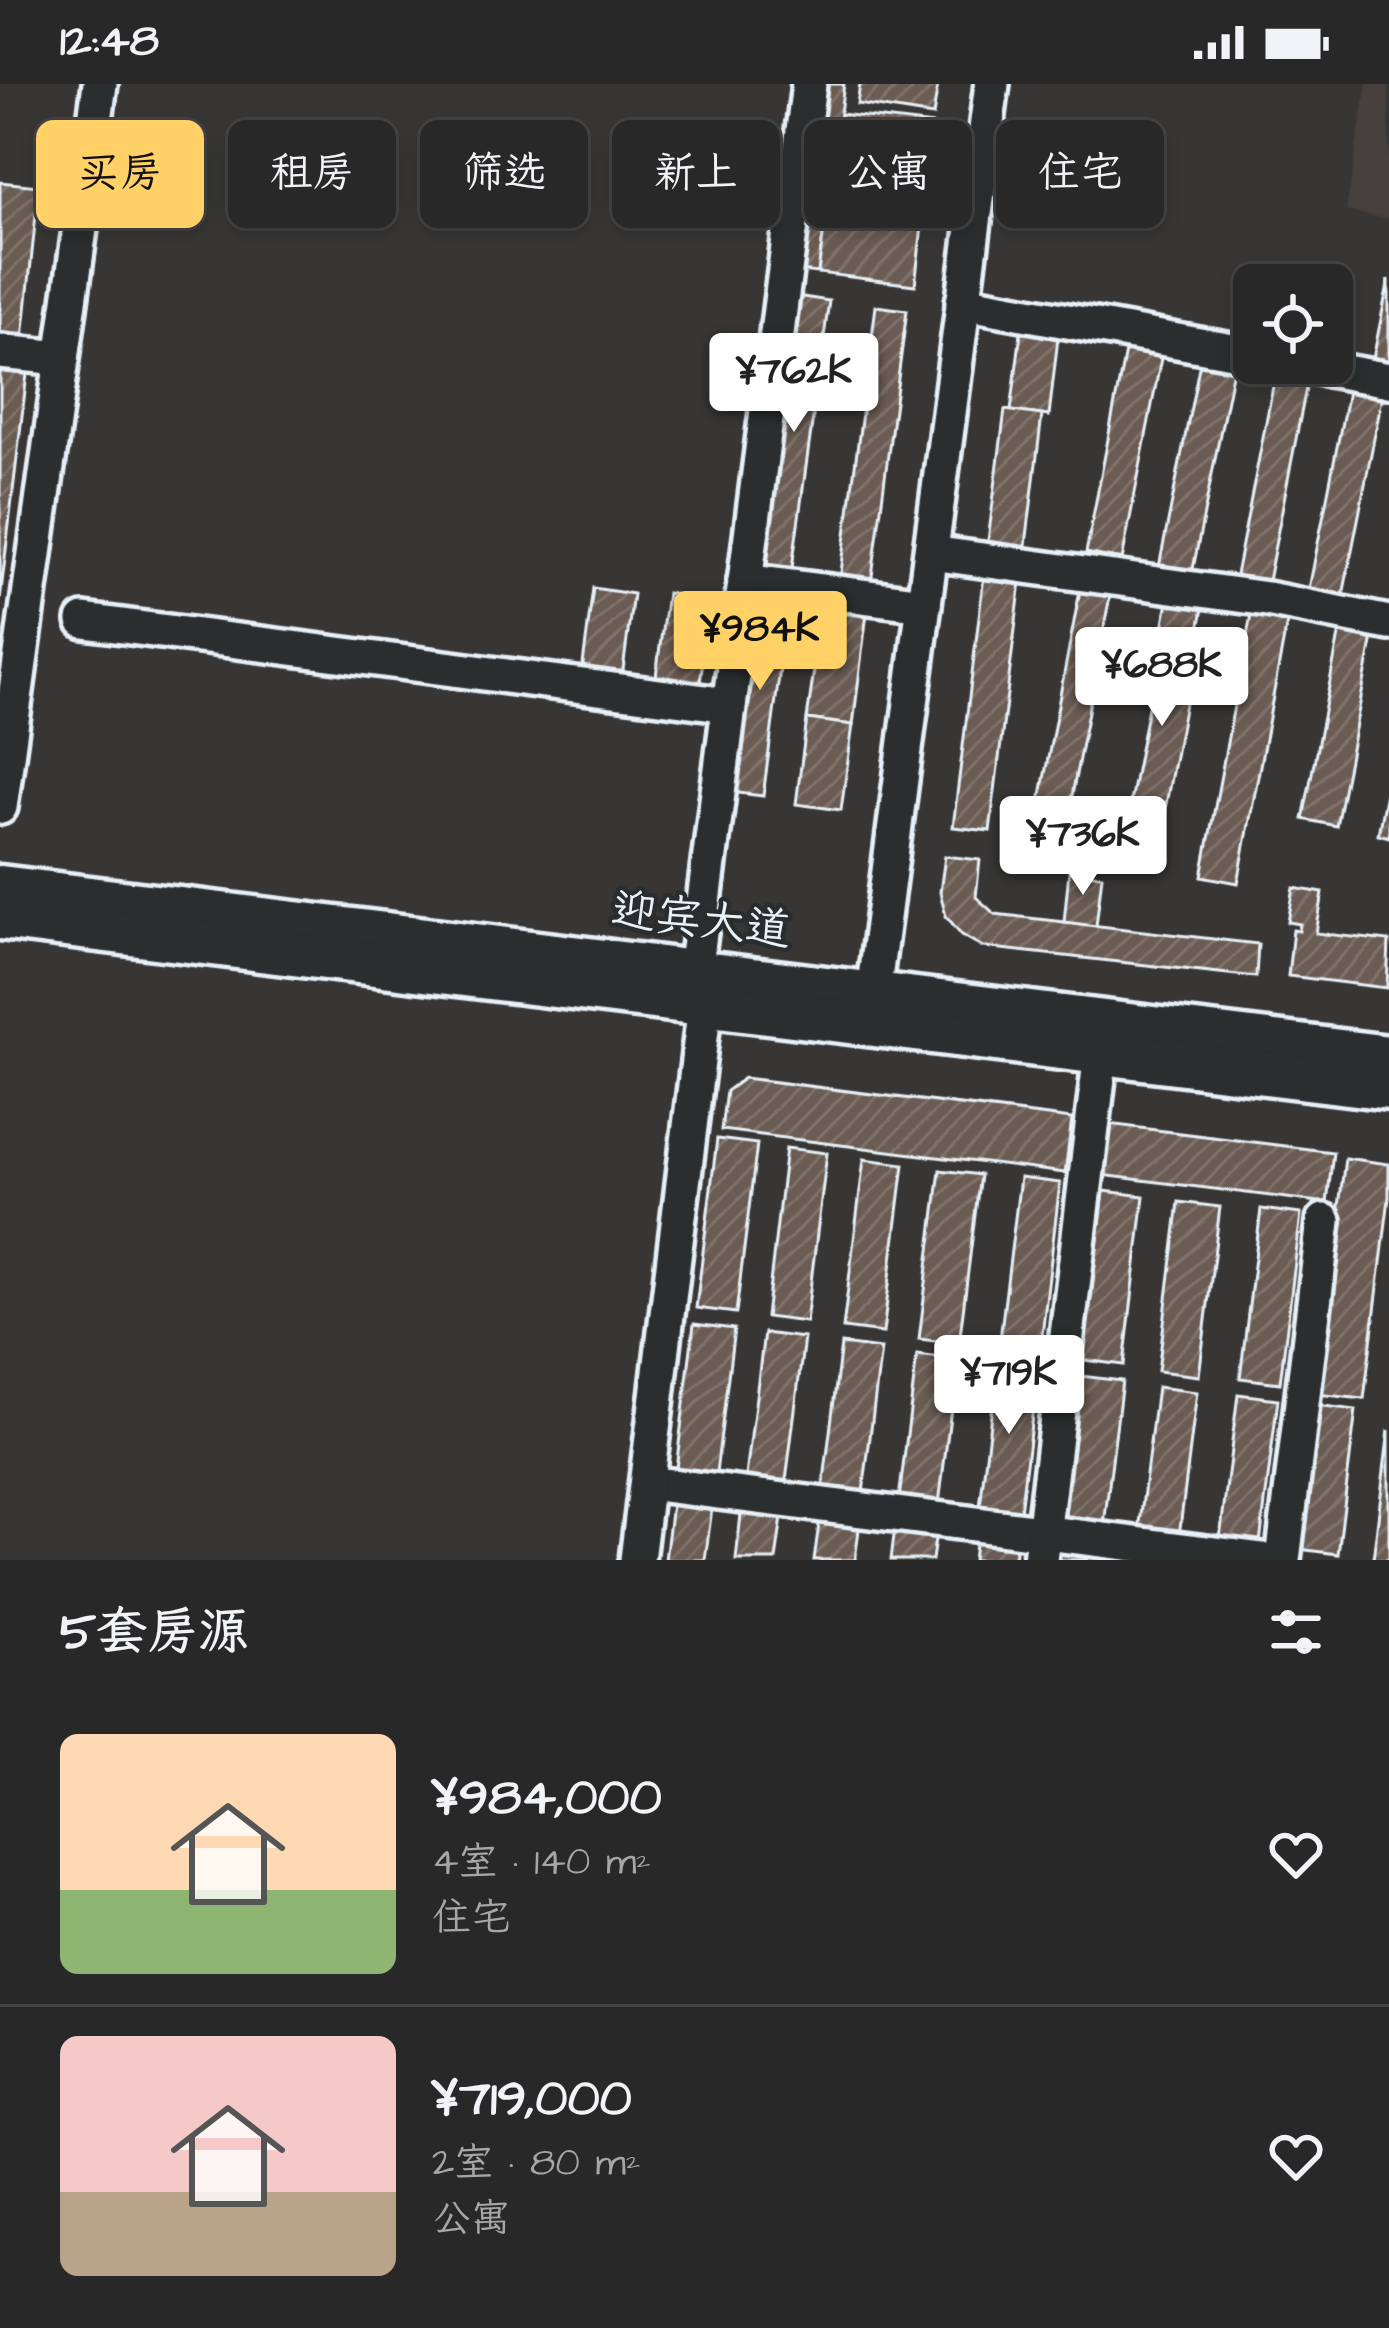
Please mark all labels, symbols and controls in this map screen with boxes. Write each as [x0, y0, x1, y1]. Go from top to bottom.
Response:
text: 12:48 [60, 11, 159, 73]
chip: 买房 [36, 120, 204, 228]
chip: 租房 [228, 120, 396, 228]
chip: 筛选 [420, 120, 588, 228]
chip: 新上 [612, 120, 780, 228]
chip: 公寓 [804, 120, 972, 228]
chip: 住宅 [996, 120, 1164, 228]
map controls [1233, 264, 1353, 384]
button: locate [1233, 264, 1353, 384]
pin: ¥762K [710, 333, 878, 435]
text: ¥762K [736, 345, 852, 399]
pin: ¥984K [676, 591, 844, 693]
text: ¥984K [701, 603, 819, 657]
pin: ¥688K [1078, 627, 1246, 729]
text: ¥688K [1102, 639, 1222, 693]
pin: ¥736K [999, 796, 1167, 898]
text: ¥736K [1027, 808, 1139, 862]
street label: 迎宾大道 [608, 879, 794, 963]
pin: ¥719K [925, 1335, 1093, 1437]
text: ¥719K [961, 1347, 1057, 1401]
text: 5套房源 [60, 1598, 249, 1669]
icon: filters [1263, 1599, 1329, 1665]
text: ¥984,000 [432, 1763, 662, 1834]
icon: home [156, 1782, 300, 1926]
icon: heart [1263, 1821, 1329, 1887]
text: 4室 · 140 m² [432, 1836, 651, 1890]
text: 住宅 [432, 1892, 510, 1946]
text: ¥719,000 [432, 2064, 632, 2135]
icon: home [156, 2084, 300, 2228]
icon: heart [1263, 2123, 1329, 2189]
text: 2室 · 80 m² [432, 2137, 641, 2191]
text: 公寓 [432, 2193, 510, 2247]

